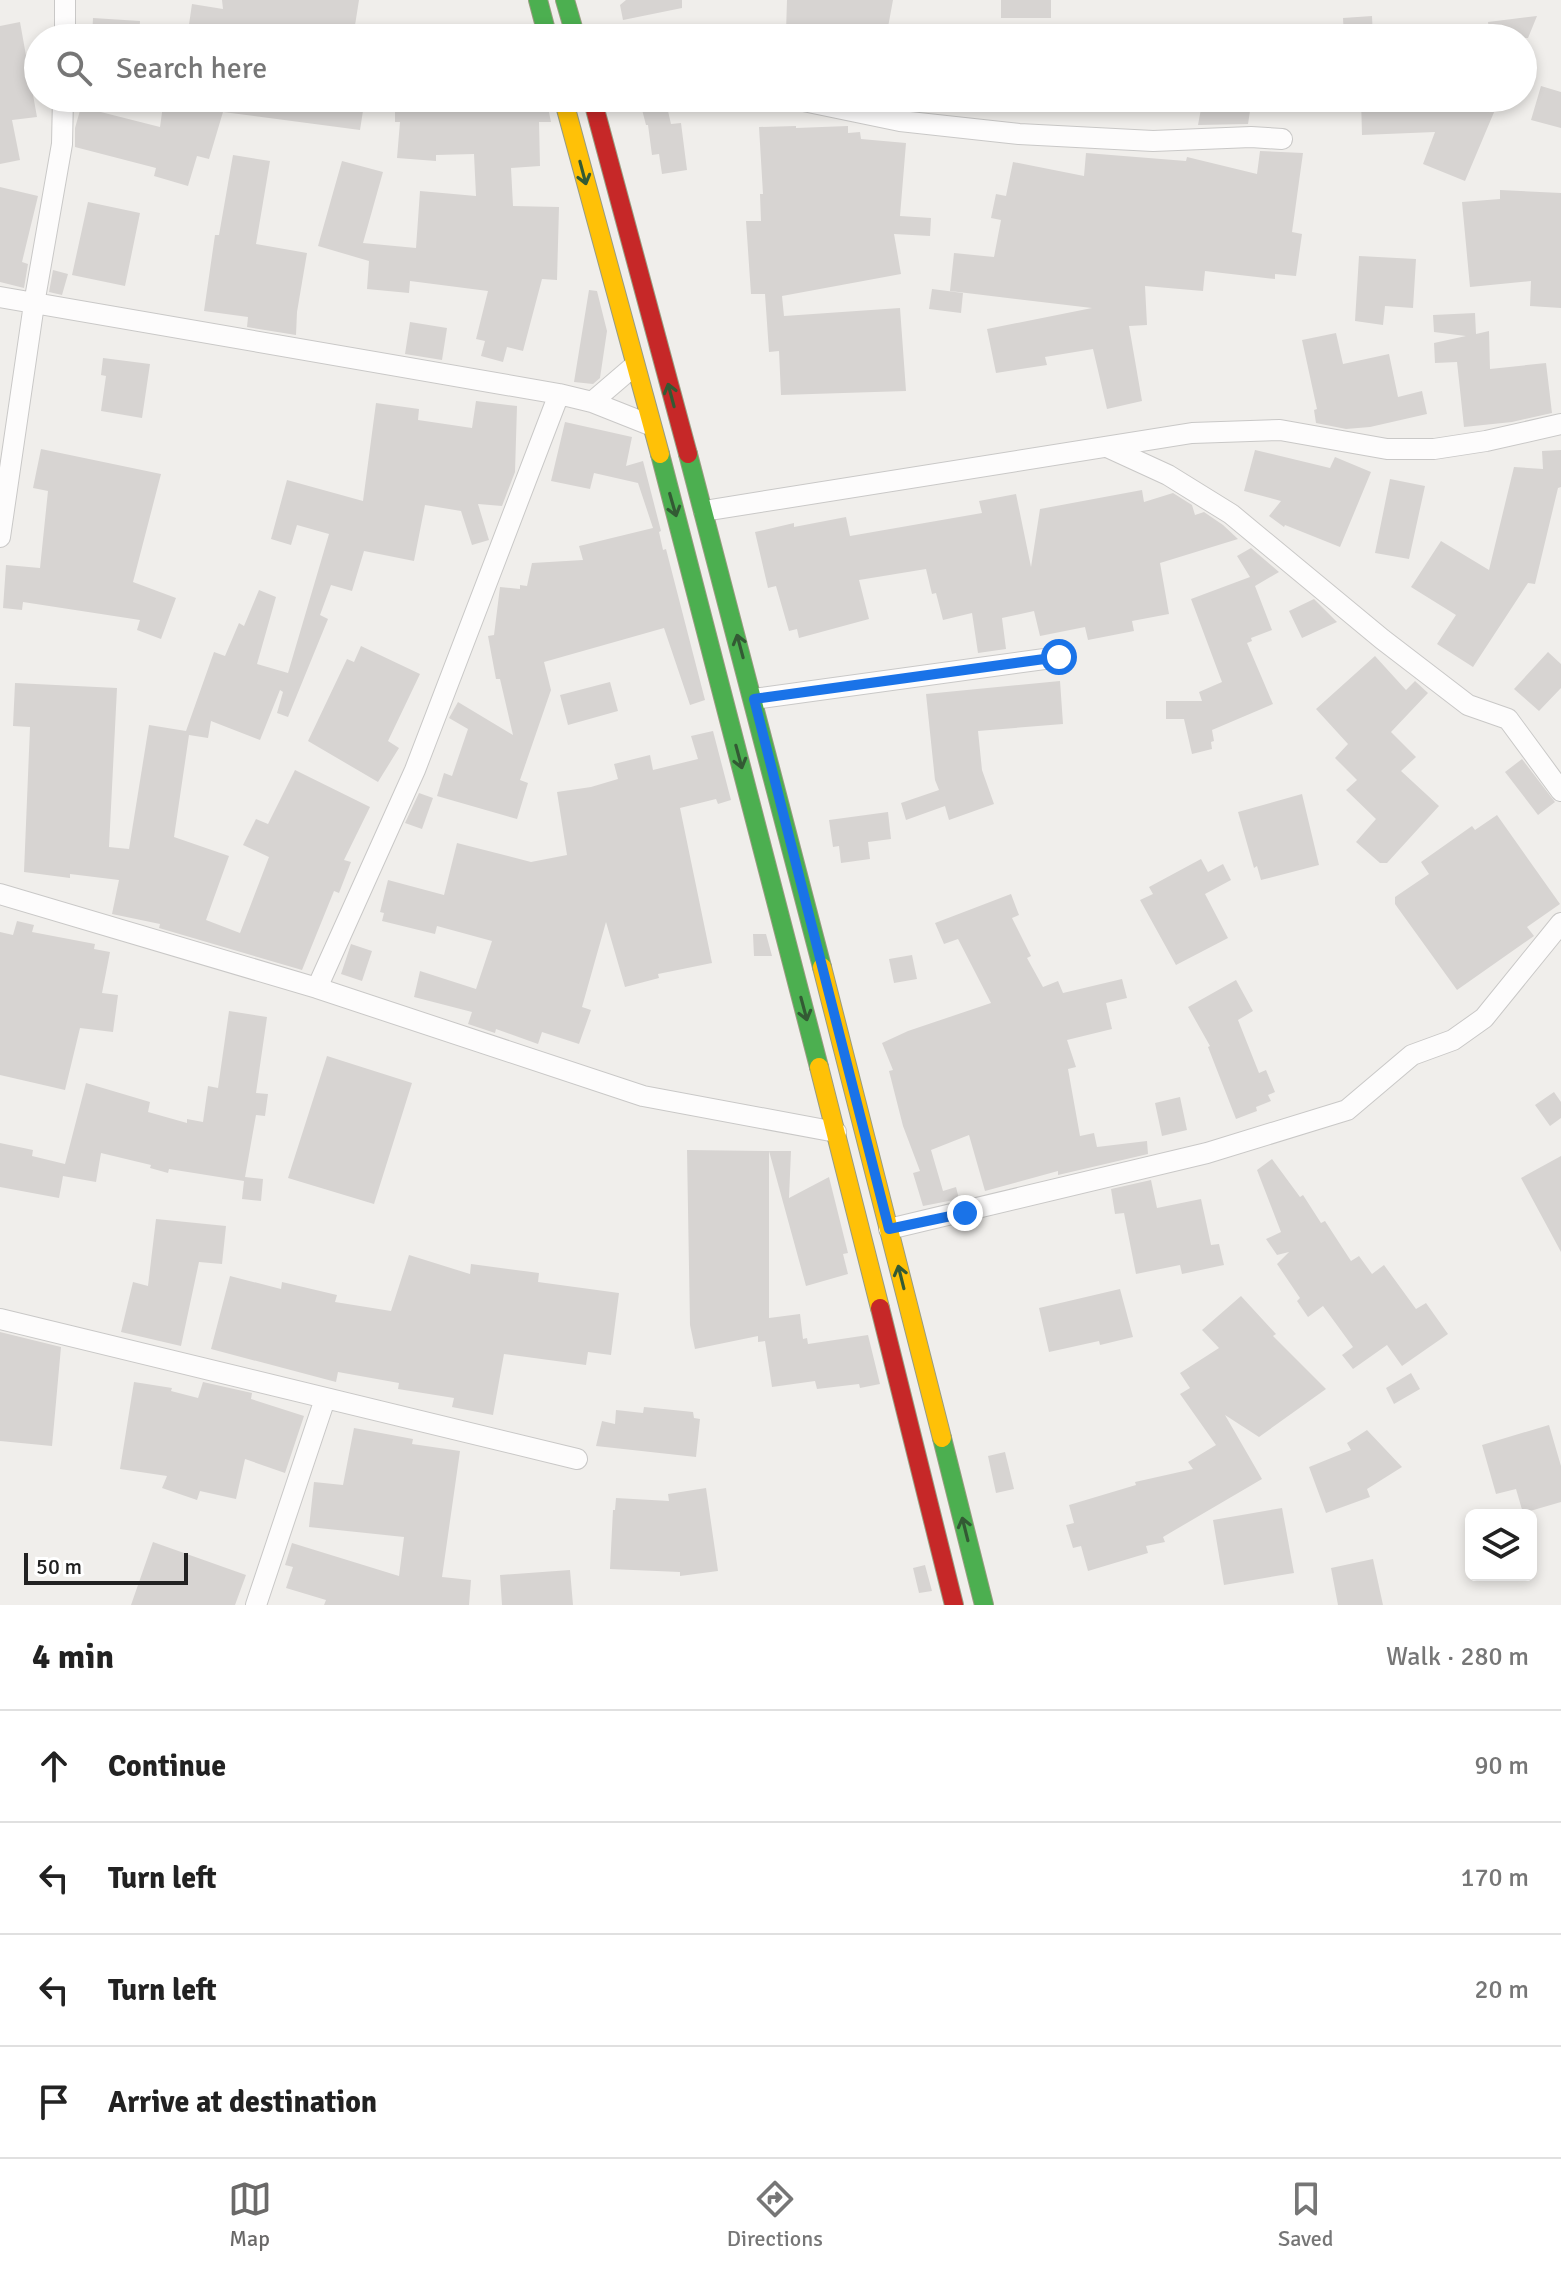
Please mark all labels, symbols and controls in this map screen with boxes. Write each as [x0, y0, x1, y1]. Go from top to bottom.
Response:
search box [24, 24, 1537, 112]
icon: search [52, 46, 96, 90]
text: Search here [116, 50, 267, 87]
one-way arrow [577, 160, 592, 186]
one-way arrow [663, 382, 678, 408]
one-way arrow [666, 492, 681, 518]
one-way arrow [731, 633, 746, 659]
route start [1041, 639, 1077, 675]
one-way arrow [732, 743, 747, 769]
one-way arrow [798, 995, 813, 1021]
route end [947, 1195, 983, 1231]
one-way arrow [893, 1265, 908, 1291]
map controls [1465, 1509, 1537, 1581]
button: layers [1465, 1509, 1537, 1581]
one-way arrow [957, 1517, 972, 1543]
scale bar [24, 1549, 188, 1585]
text: 50 m [36, 1553, 82, 1580]
text: 4 min [32, 1636, 114, 1678]
text: Walk · 280 m [1386, 1641, 1529, 1673]
icon: ahead [32, 1744, 76, 1788]
text: Continue [108, 1748, 226, 1785]
text: 90 m [1474, 1750, 1529, 1782]
icon: left [32, 1856, 76, 1900]
text: Turn left [108, 1860, 217, 1897]
text: 170 m [1460, 1862, 1529, 1894]
icon: left [32, 1968, 76, 2012]
text: Turn left [108, 1972, 217, 2009]
text: 20 m [1474, 1974, 1529, 2006]
icon: arrive [32, 2080, 76, 2124]
text: Arrive at destination [108, 2084, 377, 2121]
tab: Map [228, 2177, 272, 2252]
tab: Directions [727, 2177, 823, 2252]
tab: Saved [1278, 2177, 1333, 2252]

